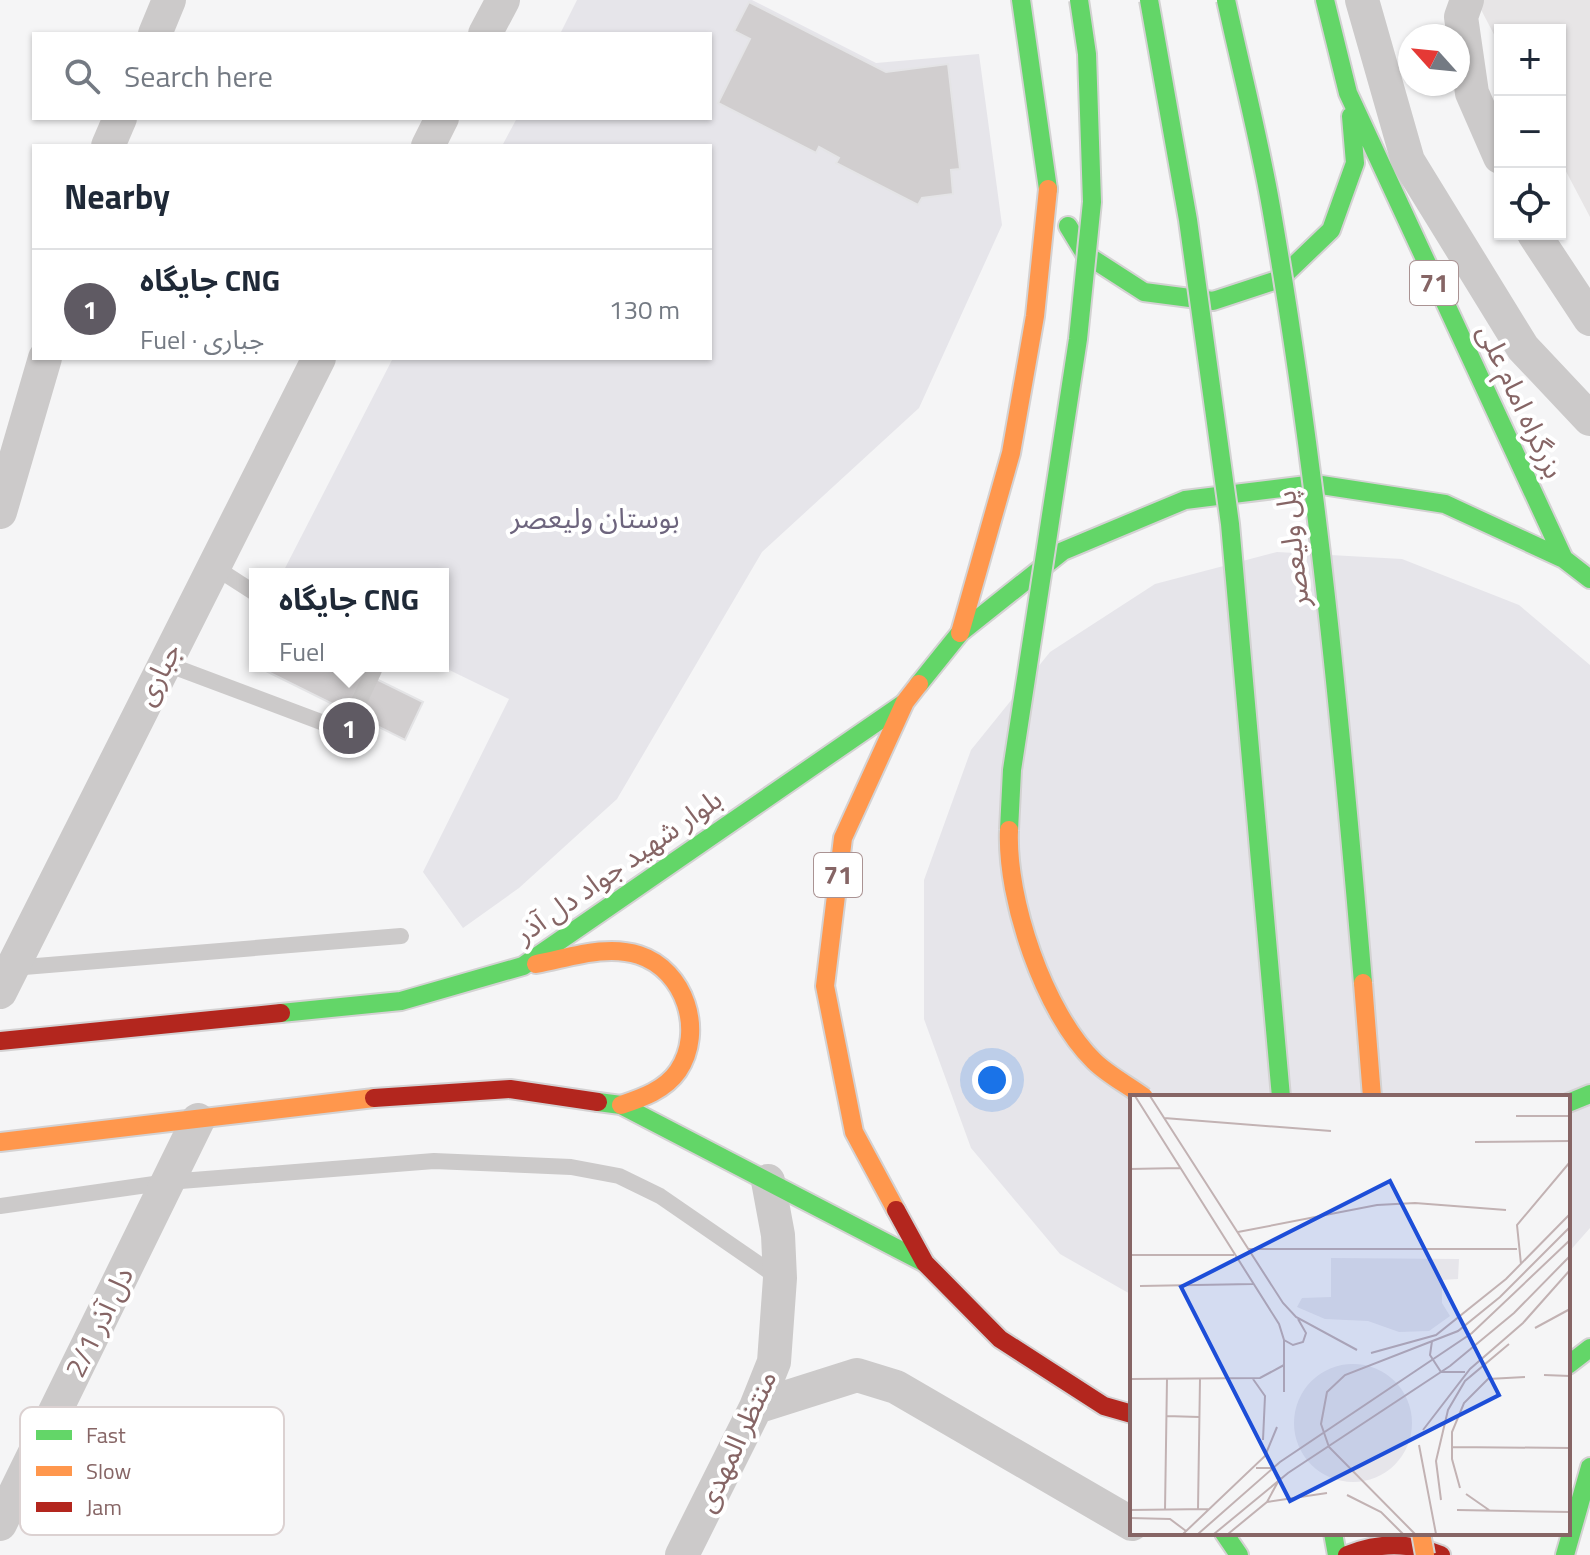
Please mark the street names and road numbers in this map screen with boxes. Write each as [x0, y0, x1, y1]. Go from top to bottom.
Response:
road number: 71 [1410, 261, 1458, 305]
street label: بزرگراه امام علی [1467, 316, 1576, 485]
street label: پل ولیعصر [1263, 488, 1320, 611]
street label: جباری [123, 635, 192, 713]
street label: بلوار شهید جواد دل آذر [504, 778, 730, 954]
road number: 71 [814, 853, 862, 897]
street label: دل آذر 2/1 [53, 1259, 144, 1384]
street label: منتظر المهدی [684, 1363, 787, 1519]

